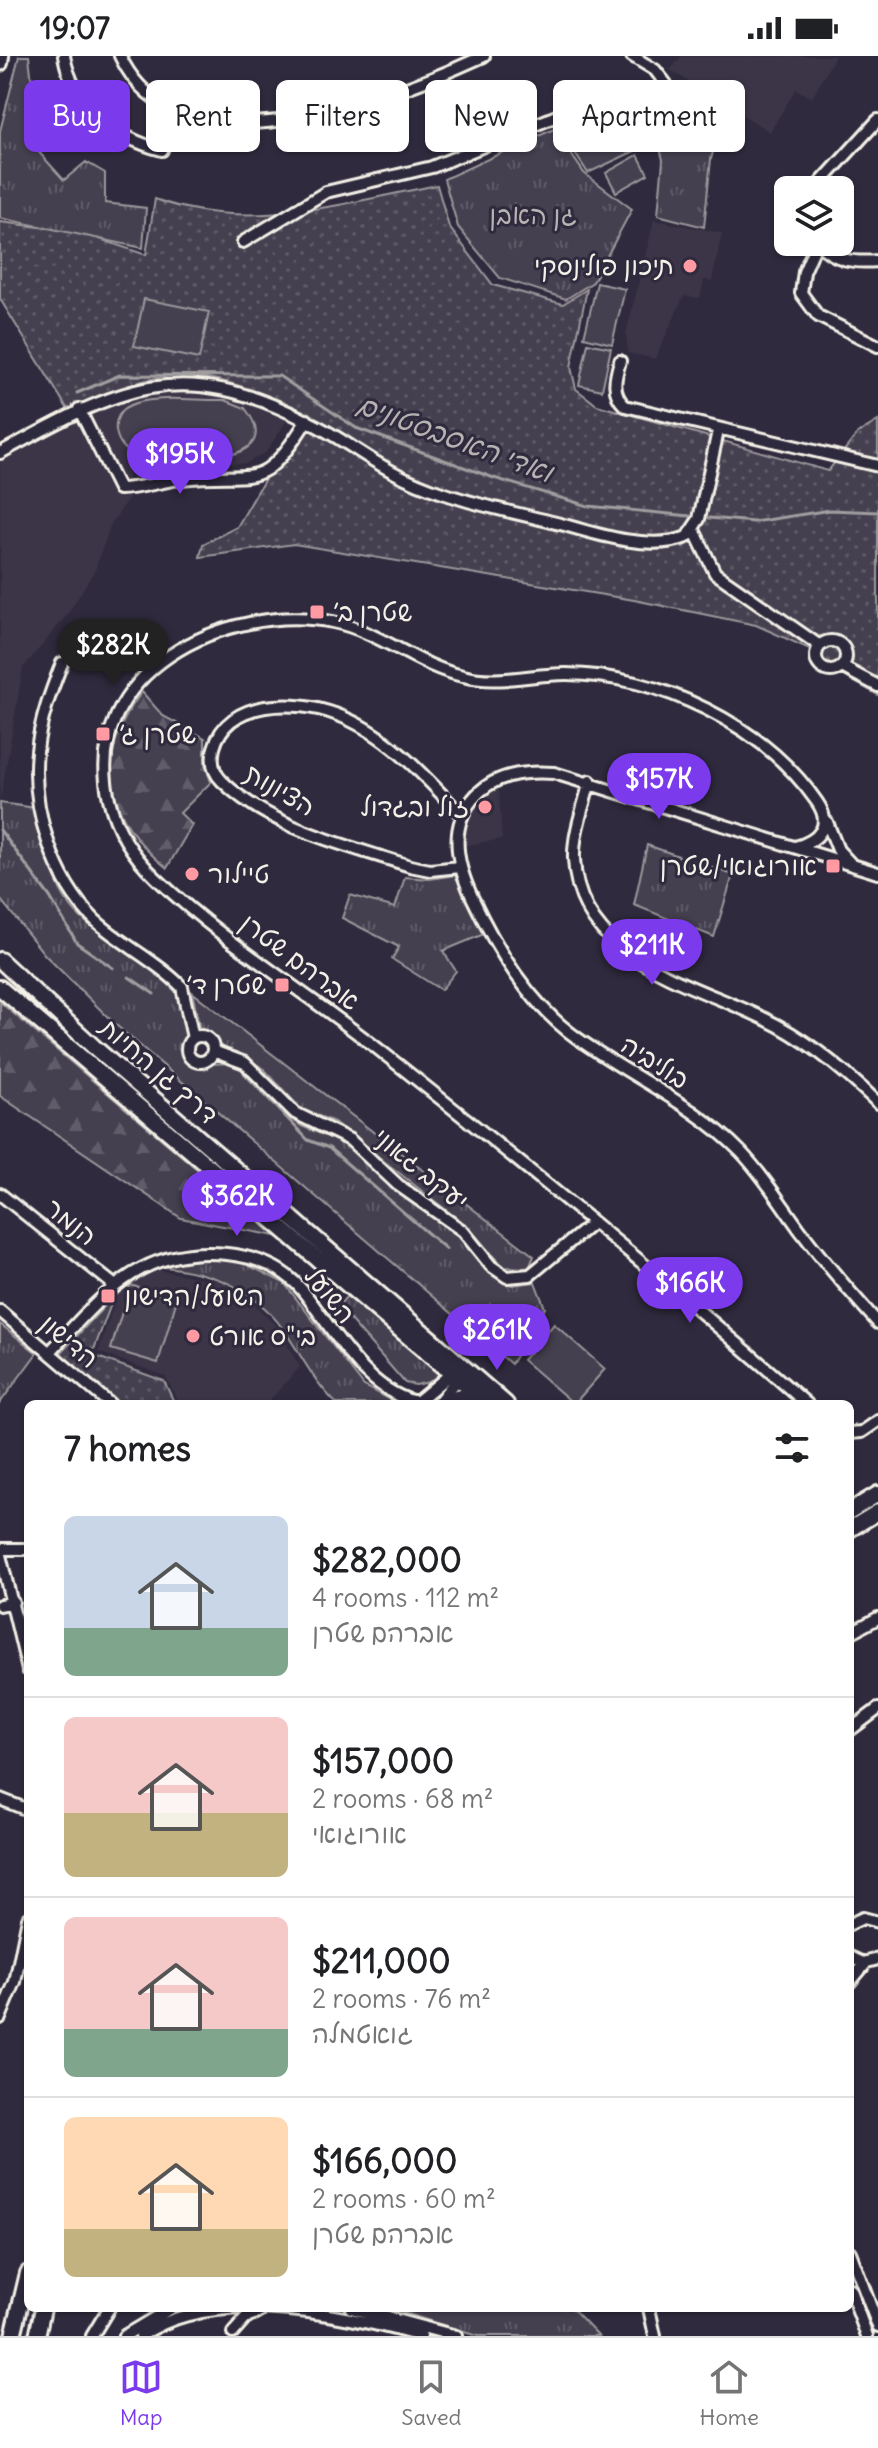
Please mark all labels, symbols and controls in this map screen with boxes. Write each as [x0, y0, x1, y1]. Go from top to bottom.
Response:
text: 19:07 [40, 9, 110, 47]
chip: Buy [24, 80, 130, 152]
chip: Rent [146, 80, 260, 152]
chip: Filters [276, 80, 409, 152]
chip: New [425, 80, 537, 152]
chip: Apartment [553, 80, 745, 152]
map controls [774, 176, 854, 256]
button: layers [774, 176, 854, 256]
park label: גן האבן [489, 198, 577, 231]
place label: תיכון פולינסקי [534, 249, 674, 282]
marker: תיכון פולינסקי [681, 257, 699, 275]
water label: ואדי האסבסטונים [352, 386, 560, 491]
pin: $195K [124, 428, 236, 496]
text: $195K [145, 437, 215, 470]
place label: שטרן ב׳ [333, 595, 412, 628]
marker: שטרן ב׳ [308, 603, 326, 621]
pin: $282K [57, 619, 169, 687]
text: $282K [76, 628, 150, 661]
place label: שטרן ג׳ [119, 717, 196, 750]
marker: שטרן ג׳ [94, 725, 112, 743]
pin: $157K [603, 753, 715, 821]
street label: הציונות [239, 756, 322, 823]
text: $157K [625, 762, 693, 795]
place label: זול ובגדול [360, 790, 469, 823]
marker: זול ובגדול [476, 798, 494, 816]
place label: אורוגואי/שטרן [660, 849, 817, 882]
place label: טיילור [208, 857, 270, 890]
marker: אורוגואי/שטרן [824, 857, 842, 875]
marker: טיילור [183, 865, 201, 883]
street label: אברהם שטרן [234, 906, 367, 1017]
pin: $211K [596, 919, 708, 987]
text: $211K [619, 928, 685, 961]
place label: שטרן ד׳ [186, 968, 266, 1001]
marker: שטרן ד׳ [273, 976, 291, 994]
street label: דרך גן החיות [92, 1009, 225, 1131]
street label: בוליביה [615, 1027, 695, 1096]
street label: יעקב גאוני [367, 1120, 476, 1217]
pin: $362K [181, 1170, 293, 1238]
text: $362K [200, 1179, 274, 1212]
street label: הנמר [39, 1191, 104, 1252]
pin: $166K [634, 1257, 746, 1325]
street label: השועל [298, 1260, 363, 1330]
text: $166K [655, 1266, 725, 1299]
place label: השועל/הדישון [124, 1279, 264, 1312]
marker: השועל/הדישון [99, 1287, 117, 1305]
pin: $261K [441, 1304, 553, 1372]
street label: הדישון [33, 1307, 105, 1375]
text: $261K [462, 1313, 532, 1346]
place label: בי"ס אורט [209, 1319, 316, 1352]
marker: בי"ס אורט [184, 1327, 202, 1345]
icon: filters [770, 1426, 814, 1470]
text: 7 homes [64, 1427, 191, 1470]
text: $282,000 [312, 1538, 462, 1581]
icon: home [128, 1548, 224, 1644]
text: 4 rooms · 112 m² [312, 1581, 499, 1614]
text: אברהם שטרן [312, 1616, 453, 1649]
text: $157,000 [312, 1739, 454, 1782]
icon: home [128, 1749, 224, 1845]
text: 2 rooms · 68 m² [312, 1782, 494, 1815]
text: אורוגואי [312, 1817, 407, 1850]
text: $211,000 [312, 1939, 451, 1982]
icon: home [128, 1949, 224, 2045]
text: 2 rooms · 76 m² [312, 1982, 491, 2015]
text: גואטמלה [312, 2017, 413, 2050]
text: $166,000 [312, 2139, 457, 2182]
icon: home [128, 2149, 224, 2245]
text: 2 rooms · 60 m² [312, 2182, 496, 2215]
text: אברהם שטרן [312, 2217, 453, 2250]
tab: Map [119, 2355, 163, 2431]
tab: Saved [401, 2355, 461, 2431]
tab: Home [700, 2355, 759, 2431]

